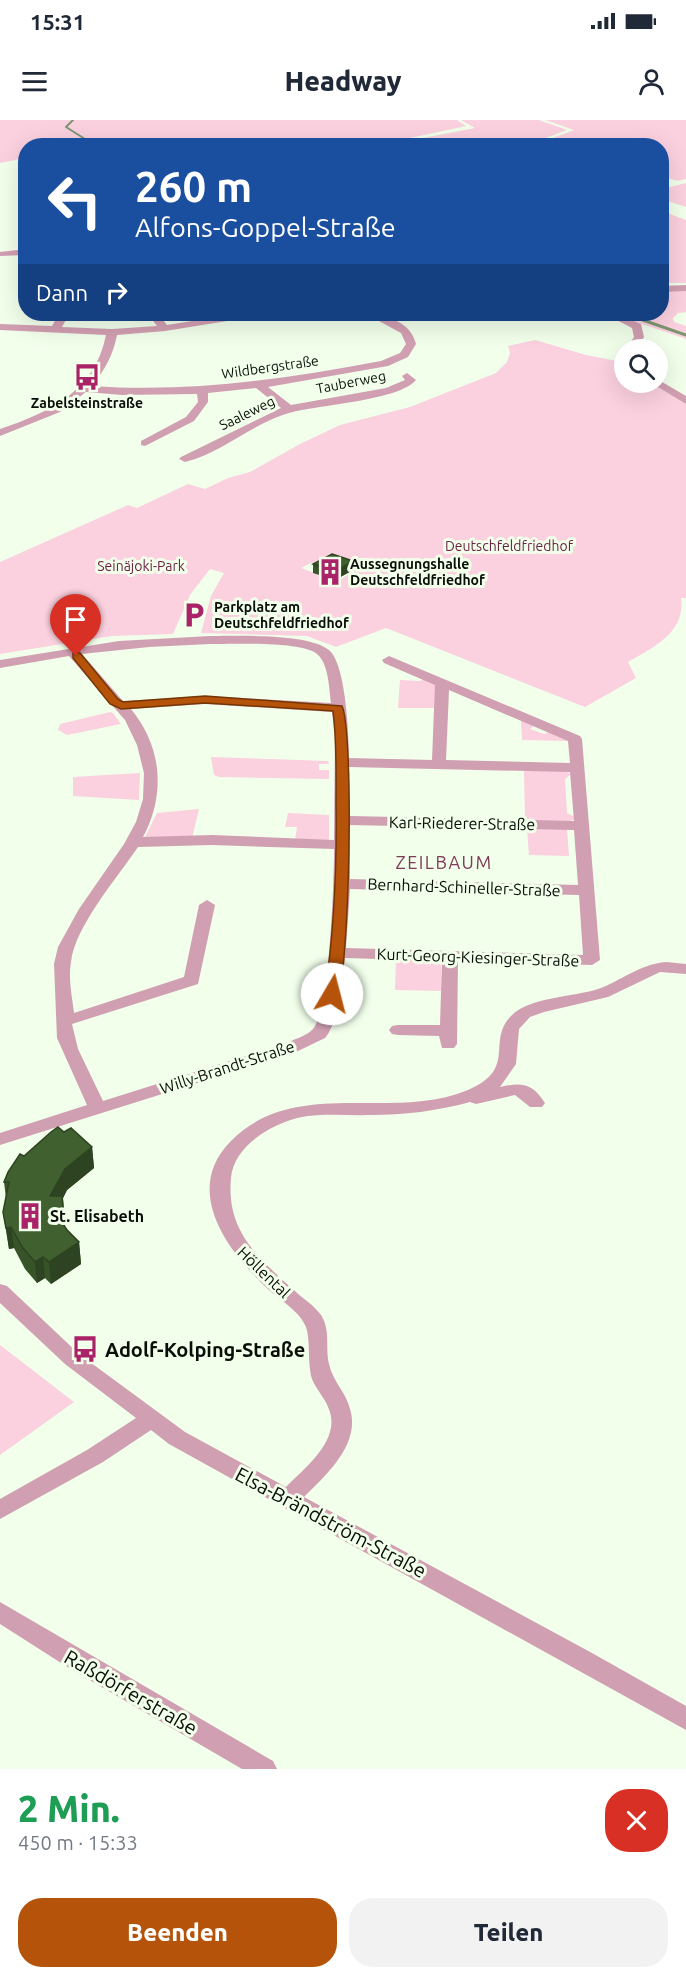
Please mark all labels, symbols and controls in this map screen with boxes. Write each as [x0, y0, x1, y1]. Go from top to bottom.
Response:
text: 15:31 [30, 9, 85, 34]
icon: menu [18, 65, 51, 98]
icon: person [635, 65, 668, 98]
text: Headway [284, 66, 402, 96]
icon: left [36, 162, 114, 240]
text: 260 m [135, 163, 252, 210]
text: Alfons-Goppel-Straße [135, 212, 396, 242]
icon: right [100, 276, 133, 309]
text: Dann [36, 280, 88, 305]
map controls [614, 339, 668, 393]
button: search [614, 339, 668, 393]
street label: Wildbergstraße [220, 352, 320, 382]
bus stop icon: Zabelsteinstraße [72, 362, 102, 392]
street label: Tauberweg [315, 367, 387, 397]
street label: Saaleweg [217, 393, 277, 433]
place label: Zabelsteinstraße [31, 395, 143, 411]
park label: Deutschfeldfriedhof [445, 538, 574, 554]
place label: Aussegnungshalle Deutschfeldfriedhof [350, 556, 485, 588]
building icon: Aussegnungshalle Deutschfeldfriedhof [315, 557, 345, 587]
park label: Seinäjoki-Park [97, 558, 185, 574]
pin [50, 594, 101, 656]
place label: Parkplatz am Deutschfeldfriedhof [214, 599, 349, 631]
parking icon: Parkplatz am Deutschfeldfriedhof [179, 600, 209, 630]
icon: arrive [59, 603, 92, 636]
street label: Karl-Riederer-Straße [389, 813, 535, 833]
district label: ZEILBAUM [395, 852, 493, 872]
street label: Bernhard-Schineller-Straße [367, 875, 561, 899]
street label: Kurt-Georg-Kiesinger-Straße [376, 944, 580, 970]
position arrow [300, 962, 364, 1026]
street label: Willy-Brandt-Straße [157, 1037, 297, 1097]
building icon: St. Elisabeth [15, 1201, 45, 1231]
place label: St. Elisabeth [50, 1207, 144, 1225]
street label: Höllental [234, 1243, 294, 1301]
bus stop icon: Adolf-Kolping-Straße [70, 1334, 100, 1364]
place label: Adolf-Kolping-Straße [105, 1338, 305, 1361]
street label: Elsa-Brändström-Straße [232, 1462, 430, 1582]
street label: Raßdörferstraße [61, 1645, 201, 1739]
text: 2 Min. [18, 1788, 120, 1829]
button: close [605, 1789, 668, 1852]
text: 450 m · 15:33 [18, 1831, 138, 1854]
button: Beenden [18, 1898, 337, 1967]
button: Teilen [349, 1898, 668, 1967]

